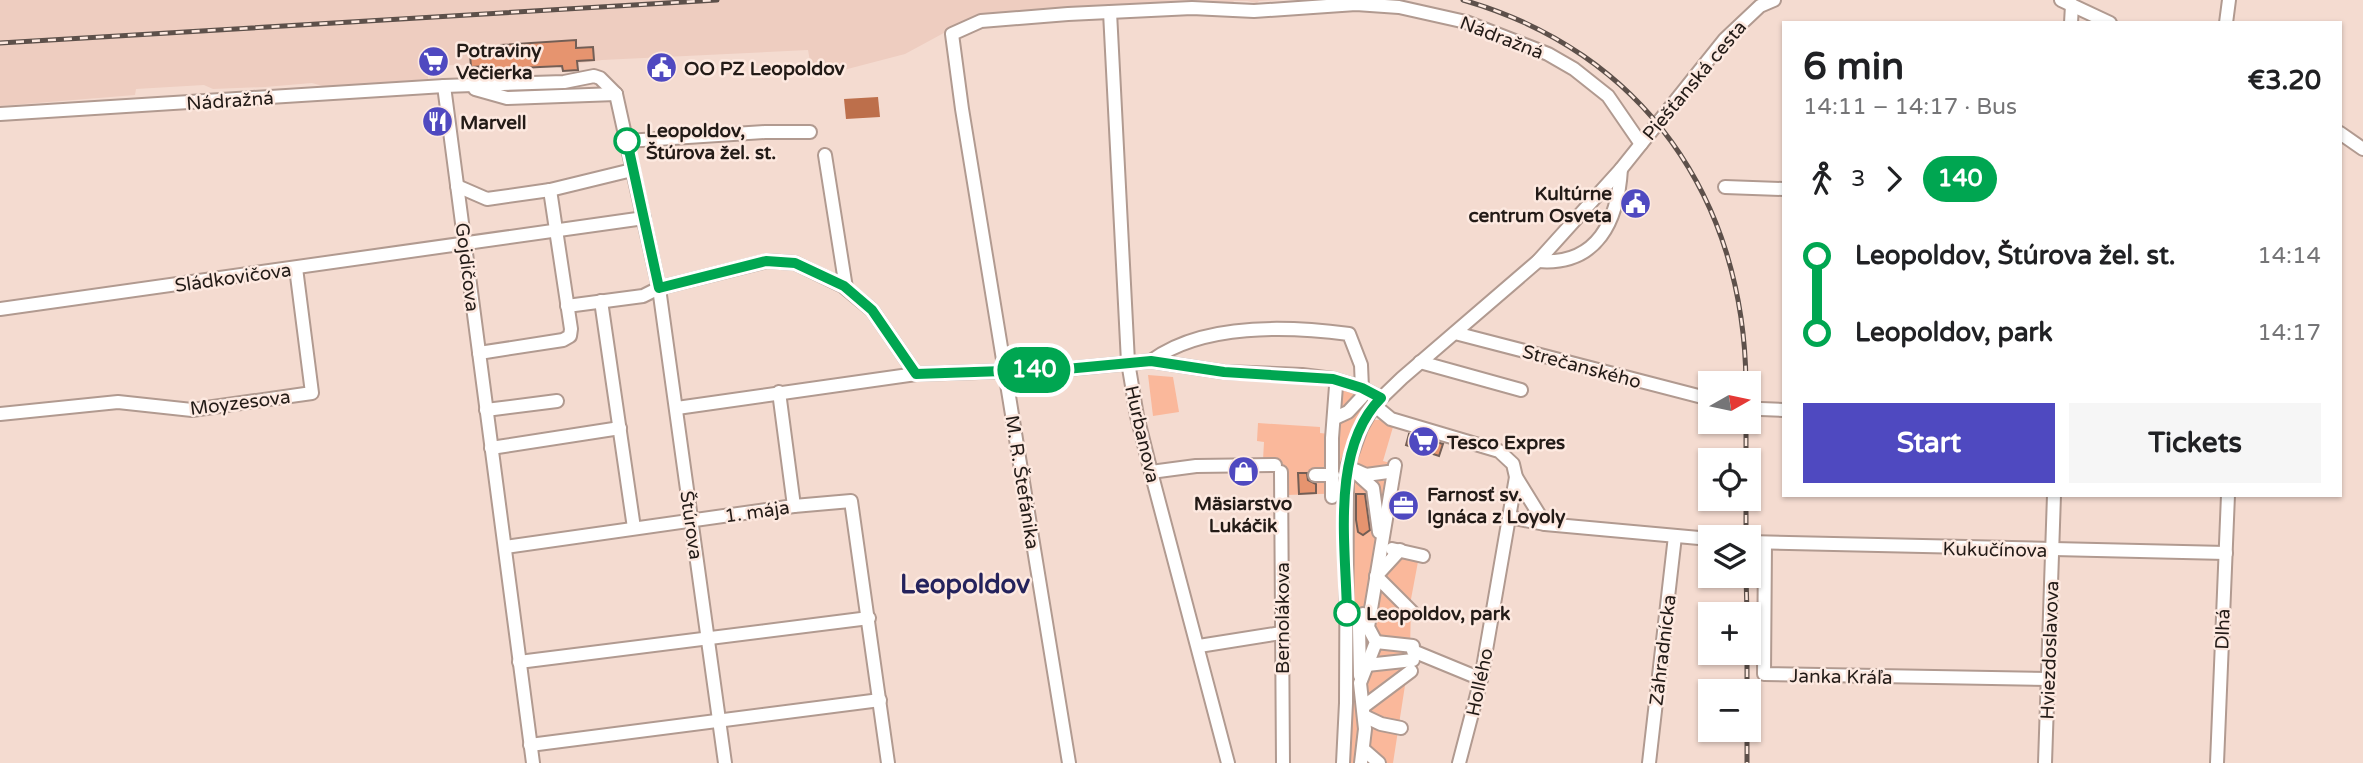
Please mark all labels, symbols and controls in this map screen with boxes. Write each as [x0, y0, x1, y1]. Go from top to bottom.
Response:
street label: Nádražná [1457, 12, 1546, 64]
street label: Piešťanská cesta [1638, 16, 1751, 145]
place label: Potraviny Večierka [456, 40, 542, 84]
supermarket icon: Potraviny Večierka [416, 44, 450, 78]
text: 6 min [1803, 44, 1904, 90]
public building icon: OO PZ Leopoldov [644, 51, 678, 85]
place label: OO PZ Leopoldov [684, 58, 845, 81]
text: €3.20 [2248, 65, 2321, 96]
street label: Nádražná [186, 87, 275, 115]
text: 14:11 – 14:17 · Bus [1803, 93, 2017, 121]
restaurant icon: Marvell [420, 105, 454, 139]
place label: Marvell [460, 112, 526, 134]
place label: Leopoldov, Štúrova žel. st. [646, 120, 776, 164]
marker: Leopoldov, Štúrova žel. st. [614, 128, 640, 154]
icon: walk [1803, 160, 1841, 198]
icon: forward [1875, 160, 1913, 198]
text: 140 [1937, 164, 1983, 193]
text: 3 [1851, 165, 1865, 193]
place label: Kultúrne centrum Osveta [1468, 183, 1612, 227]
public building icon: Kultúrne centrum Osveta [1618, 187, 1652, 221]
street label: Gojdičova [451, 221, 483, 313]
text: Leopoldov, Štúrova žel. st. [1855, 240, 2176, 271]
text: 14:14 [2257, 242, 2321, 270]
street label: Sládkovičova [173, 259, 293, 297]
text: Leopoldov, park [1855, 317, 2053, 348]
text: 14:17 [2257, 319, 2321, 347]
street label: Strečanského [1520, 341, 1643, 393]
line badge: 140 [994, 347, 1074, 393]
text: 140 [1011, 355, 1057, 384]
north arrow [1698, 371, 1760, 434]
map controls [1698, 371, 1761, 742]
street label: Hurbanova [1120, 383, 1164, 485]
street label: Moyzesova [189, 386, 292, 420]
button: Start [1803, 403, 2055, 483]
button: Tickets [2069, 403, 2321, 483]
street label: M. R. Štefánika [1001, 413, 1043, 551]
supermarket icon: Tesco Expres [1407, 425, 1441, 459]
place label: Tesco Expres [1446, 432, 1565, 455]
button: locate [1698, 448, 1761, 511]
shop icon: Mäsiarstvo Lukáčik [1226, 455, 1260, 489]
place label: Farnosť sv. Ignáca z Loyoly [1427, 484, 1566, 529]
office icon: Farnosť sv. Ignáca z Loyoly [1387, 488, 1421, 522]
street label: Štúrova [675, 489, 707, 561]
place label: Mäsiarstvo Lukáčik [1194, 493, 1292, 537]
street label: 1. mája [723, 497, 791, 527]
button: layers [1698, 525, 1761, 588]
street label: Kukučínova [1942, 538, 2048, 562]
street label: Bernolákova [1272, 562, 1294, 674]
district label: Leopoldov [900, 569, 1030, 600]
street label: Hviezdoslavova [2037, 580, 2063, 720]
street label: Záhradnícka [1645, 593, 1681, 707]
marker: Leopoldov, park [1334, 600, 1360, 626]
button: + [1698, 602, 1761, 665]
place label: Leopoldov, park [1366, 603, 1511, 626]
street label: Dlhá [2211, 608, 2235, 650]
street label: Hollého [1462, 646, 1498, 718]
street label: Janka Kráľa [1789, 665, 1893, 689]
button: − [1698, 679, 1761, 742]

